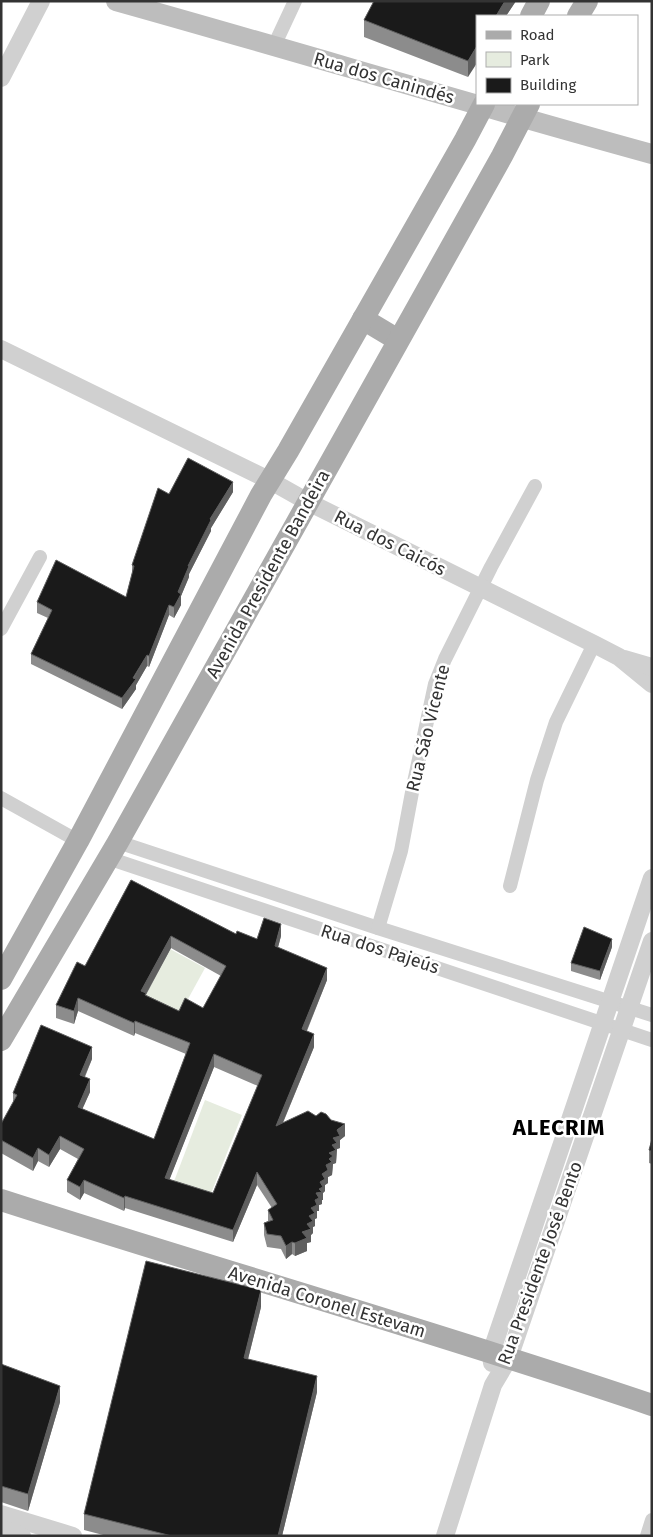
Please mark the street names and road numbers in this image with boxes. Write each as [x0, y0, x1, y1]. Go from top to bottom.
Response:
street label: Rua dos Canindés [311, 47, 457, 109]
street label: Avenida Presidente Bandeira [202, 466, 334, 682]
street label: Rua dos Caicós [331, 505, 449, 581]
street label: Rua São Vicente [402, 662, 454, 794]
street label: Rua dos Pajeús [318, 920, 442, 978]
street label: Rua Presidente José Bento [493, 1158, 587, 1368]
street label: Avenida Coronel Estevam [226, 1261, 428, 1343]

